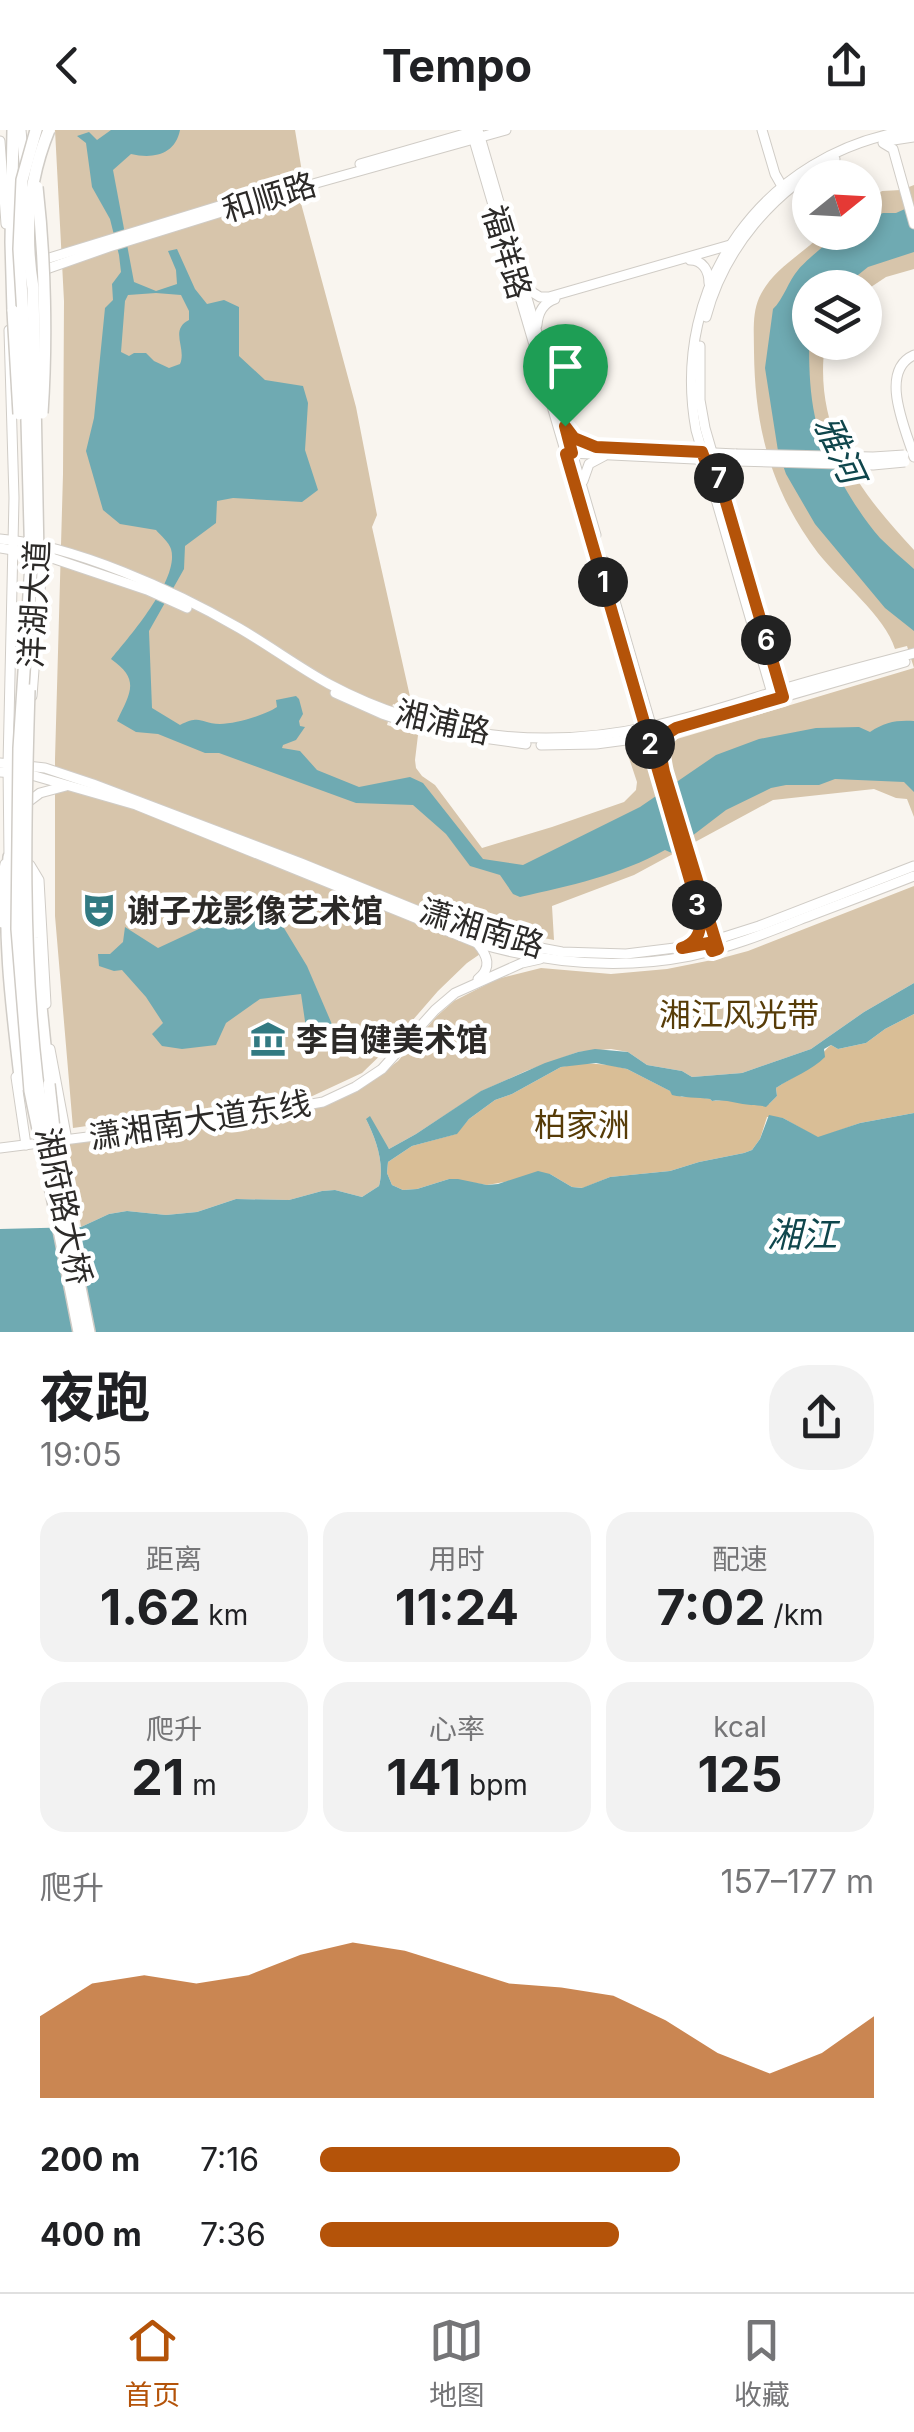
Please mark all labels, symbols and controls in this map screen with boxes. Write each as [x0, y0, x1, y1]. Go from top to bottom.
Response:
icon: back [40, 38, 95, 93]
text: Tempo [382, 38, 532, 93]
icon: share [819, 38, 874, 93]
north arrow [792, 160, 882, 250]
map controls [792, 160, 882, 360]
street label: 和顺路 [217, 164, 321, 230]
street label: 福祥路 [474, 200, 540, 304]
button: layers [792, 270, 882, 360]
pin [523, 324, 608, 427]
icon: arrive [538, 339, 593, 394]
water label: 雅河 [806, 408, 876, 495]
pin: 7 [694, 453, 744, 503]
text: 7 [711, 461, 727, 495]
street label: 洋湖大道 [11, 539, 57, 669]
pin: 1 [578, 557, 628, 607]
text: 1 [597, 565, 609, 599]
pin: 6 [741, 615, 791, 665]
text: 6 [757, 623, 775, 657]
street label: 湘浦路 [392, 692, 494, 752]
pin: 2 [625, 719, 675, 769]
text: 2 [641, 727, 659, 761]
pin: 3 [672, 880, 722, 930]
text: 3 [688, 888, 706, 922]
theatre icon: 谢子龙影像艺术馆 [80, 891, 118, 929]
place label: 谢子龙影像艺术馆 [127, 891, 383, 930]
street label: 潇湘南路 [415, 891, 549, 965]
park label: 湘江风光带 [659, 995, 819, 1034]
museum icon: 李自健美术馆 [249, 1020, 287, 1058]
place label: 李自健美术馆 [296, 1020, 488, 1059]
street label: 潇湘南大道东线 [86, 1083, 314, 1157]
park label: 柏家洲 [534, 1105, 630, 1144]
street label: 湘府路大桥 [28, 1124, 100, 1288]
water label: 湘江 [767, 1213, 841, 1255]
text: 夜跑 [40, 1364, 150, 1430]
button: share [769, 1365, 874, 1470]
text: 19:05 [40, 1435, 122, 1474]
text: 距离 [146, 1542, 202, 1576]
text: 用时 [429, 1542, 485, 1576]
text: 配速 [712, 1542, 768, 1576]
text: 1.62 [100, 1577, 200, 1637]
text: 11:24 [395, 1577, 519, 1637]
text: 7:02 [656, 1577, 766, 1637]
text: km [200, 1598, 248, 1632]
text: /km [766, 1598, 824, 1632]
text: kcal [713, 1710, 767, 1744]
text: 爬升 [146, 1712, 202, 1746]
text: 心率 [429, 1712, 485, 1746]
text: 125 [697, 1744, 783, 1804]
text: 21 [131, 1747, 184, 1807]
text: 141 [386, 1747, 461, 1807]
text: m [184, 1768, 217, 1802]
text: bpm [461, 1768, 528, 1802]
text: 157–177 m [721, 1862, 874, 1901]
text: 爬升 [40, 1868, 104, 1907]
text: 200 m [40, 2140, 140, 2179]
text: 7:16 [200, 2140, 259, 2179]
text: 400 m [40, 2215, 142, 2254]
text: 7:36 [200, 2215, 266, 2254]
tab: 首页 [124, 2313, 180, 2413]
tab: 地图 [429, 2313, 485, 2413]
tab: 收藏 [734, 2313, 790, 2413]

